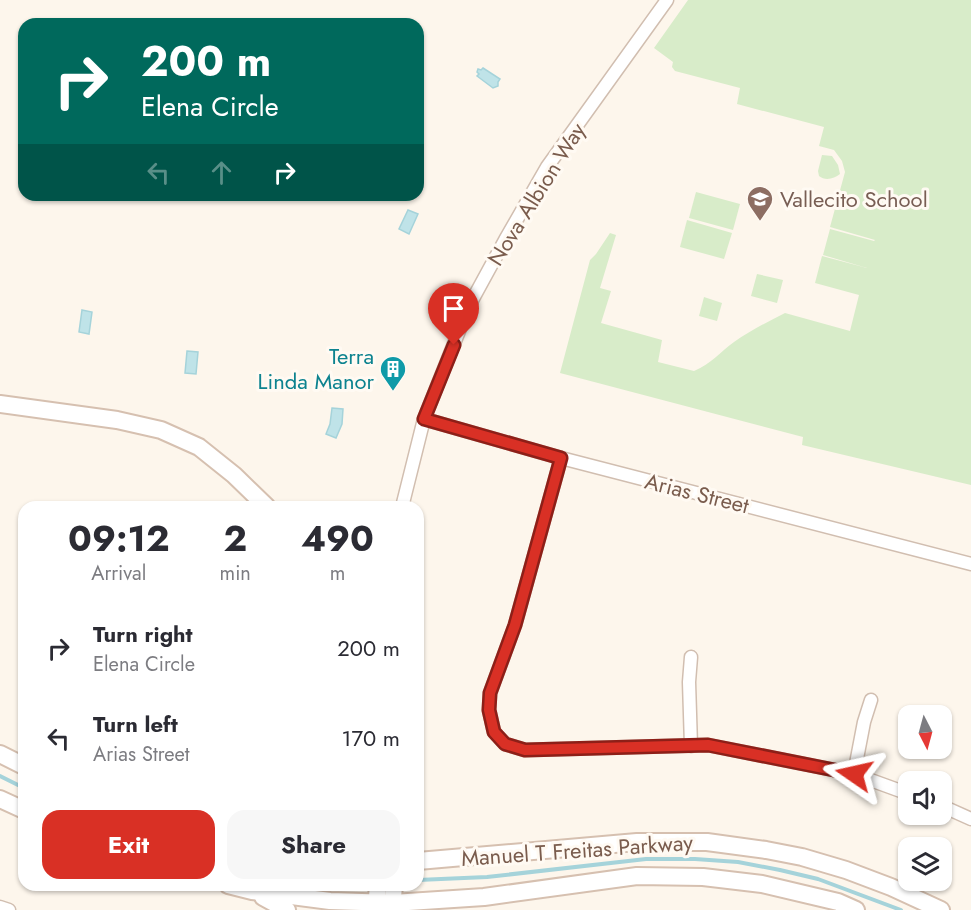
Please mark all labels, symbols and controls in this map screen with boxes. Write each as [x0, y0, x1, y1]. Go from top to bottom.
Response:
text: 200 m [141, 31, 271, 92]
icon: right [42, 42, 120, 120]
text: Elena Circle [141, 87, 279, 126]
street label: Nova Albion Way [479, 116, 593, 272]
icon: left [142, 156, 175, 189]
icon: ahead [205, 156, 238, 189]
icon: right [268, 156, 301, 189]
place label: Vallecito School [780, 183, 928, 215]
school or university icon: Vallecito School [745, 184, 775, 222]
pin [428, 283, 479, 345]
icon: arrive [437, 292, 470, 325]
place label: Terra Linda Manor [258, 340, 374, 397]
building icon: Terra Linda Manor [378, 354, 408, 392]
street label: Arias Street [642, 465, 753, 522]
text: 09:12 [68, 512, 170, 564]
text: 2 [223, 512, 247, 564]
text: 490 [301, 512, 374, 564]
text: Arrival [91, 559, 146, 588]
text: min [220, 559, 251, 588]
text: m [330, 559, 345, 588]
text: Turn right [93, 618, 193, 650]
icon: right [42, 632, 75, 665]
text: 200 m [337, 632, 400, 664]
text: Elena Circle [93, 650, 195, 679]
north arrow [898, 705, 952, 759]
map controls [898, 705, 952, 891]
text: Turn left [93, 708, 178, 740]
icon: left [42, 722, 75, 755]
text: 170 m [342, 722, 400, 754]
text: Arias Street [93, 740, 190, 769]
position arrow [822, 742, 886, 806]
button: sound [898, 771, 952, 825]
button: Exit [42, 810, 215, 879]
button: Share [227, 810, 400, 879]
street label: Manuel T Freitas Parkway [460, 826, 694, 874]
button: layers [898, 837, 952, 891]

